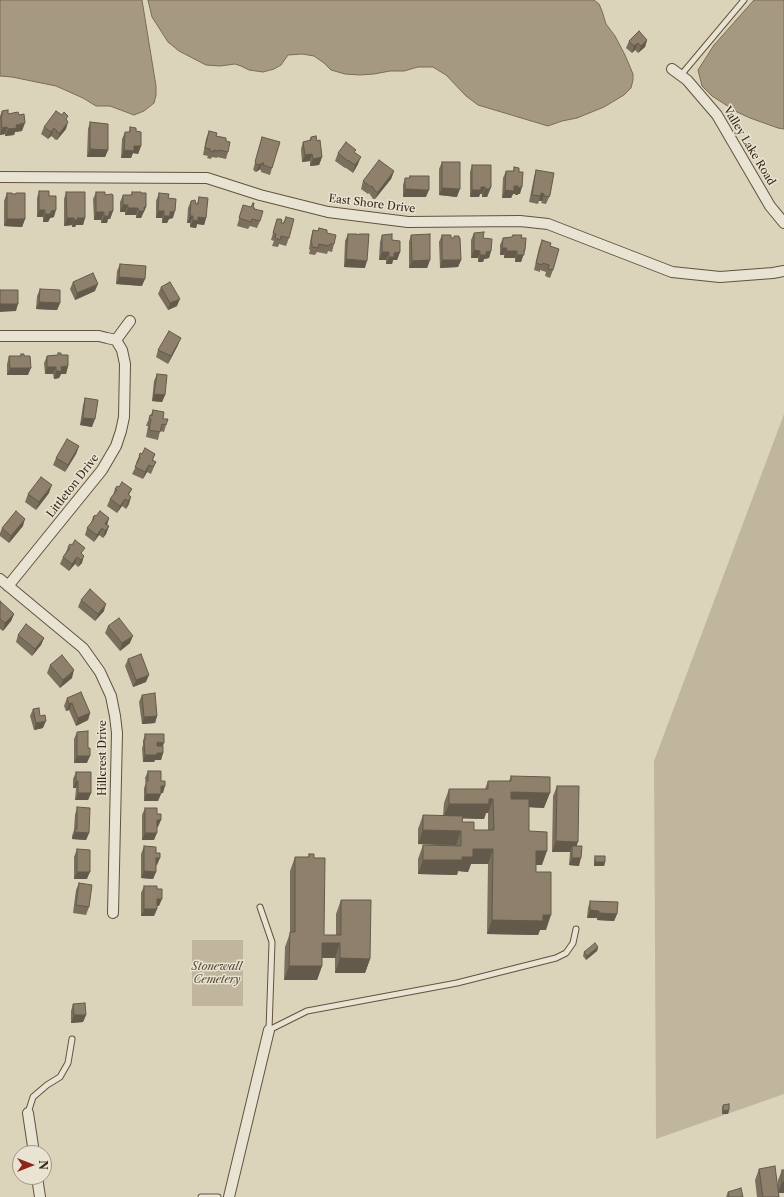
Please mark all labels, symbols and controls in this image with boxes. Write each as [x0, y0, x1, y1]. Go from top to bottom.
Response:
street label: Valley Lake Road [720, 104, 778, 188]
street label: East Shore Drive [328, 192, 416, 216]
street label: Littleton Drive [44, 452, 102, 520]
street label: Hillcrest Drive [96, 720, 110, 796]
park label: Stonewall Cemetery [192, 960, 242, 986]
north arrow [12, 1145, 52, 1185]
text: N [36, 1160, 50, 1170]

